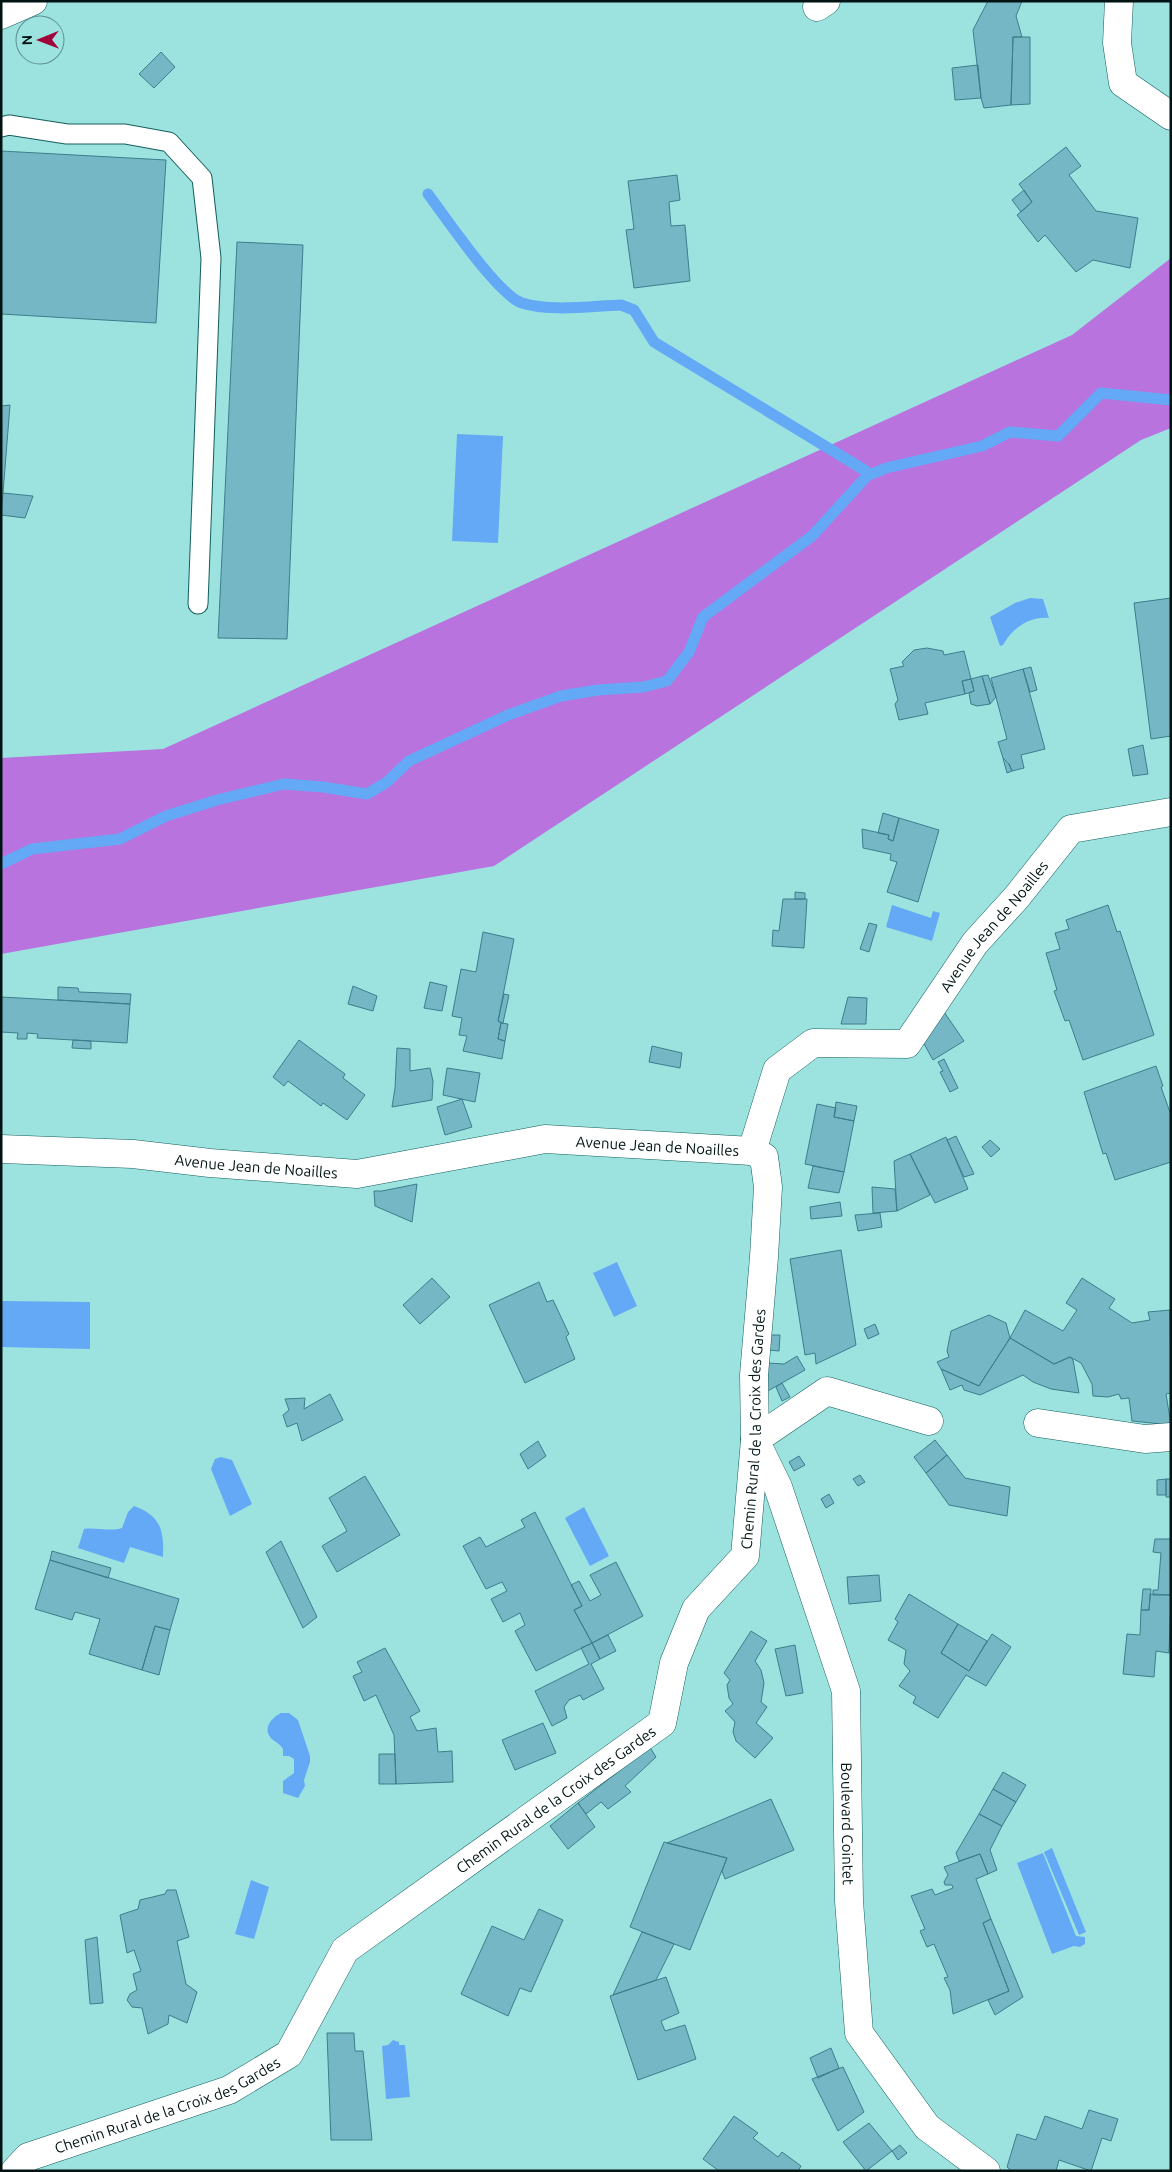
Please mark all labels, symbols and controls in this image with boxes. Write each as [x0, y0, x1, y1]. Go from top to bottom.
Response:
north arrow [15, 15, 65, 65]
text: N [19, 35, 35, 46]
street label: Avenue Jean de Noailles [936, 857, 1051, 995]
street label: Avenue Jean de Noailles [575, 1132, 740, 1159]
street label: Avenue Jean de Noailles [174, 1150, 338, 1181]
street label: Chemin Rural de la Croix des Gardes [737, 1308, 768, 1550]
street label: Chemin Rural de la Croix des Gardes [452, 1722, 659, 1876]
street label: Boulevard Cointet [839, 1762, 857, 1885]
street label: Chemin Rural de la Croix des Gardes [52, 2053, 283, 2156]

